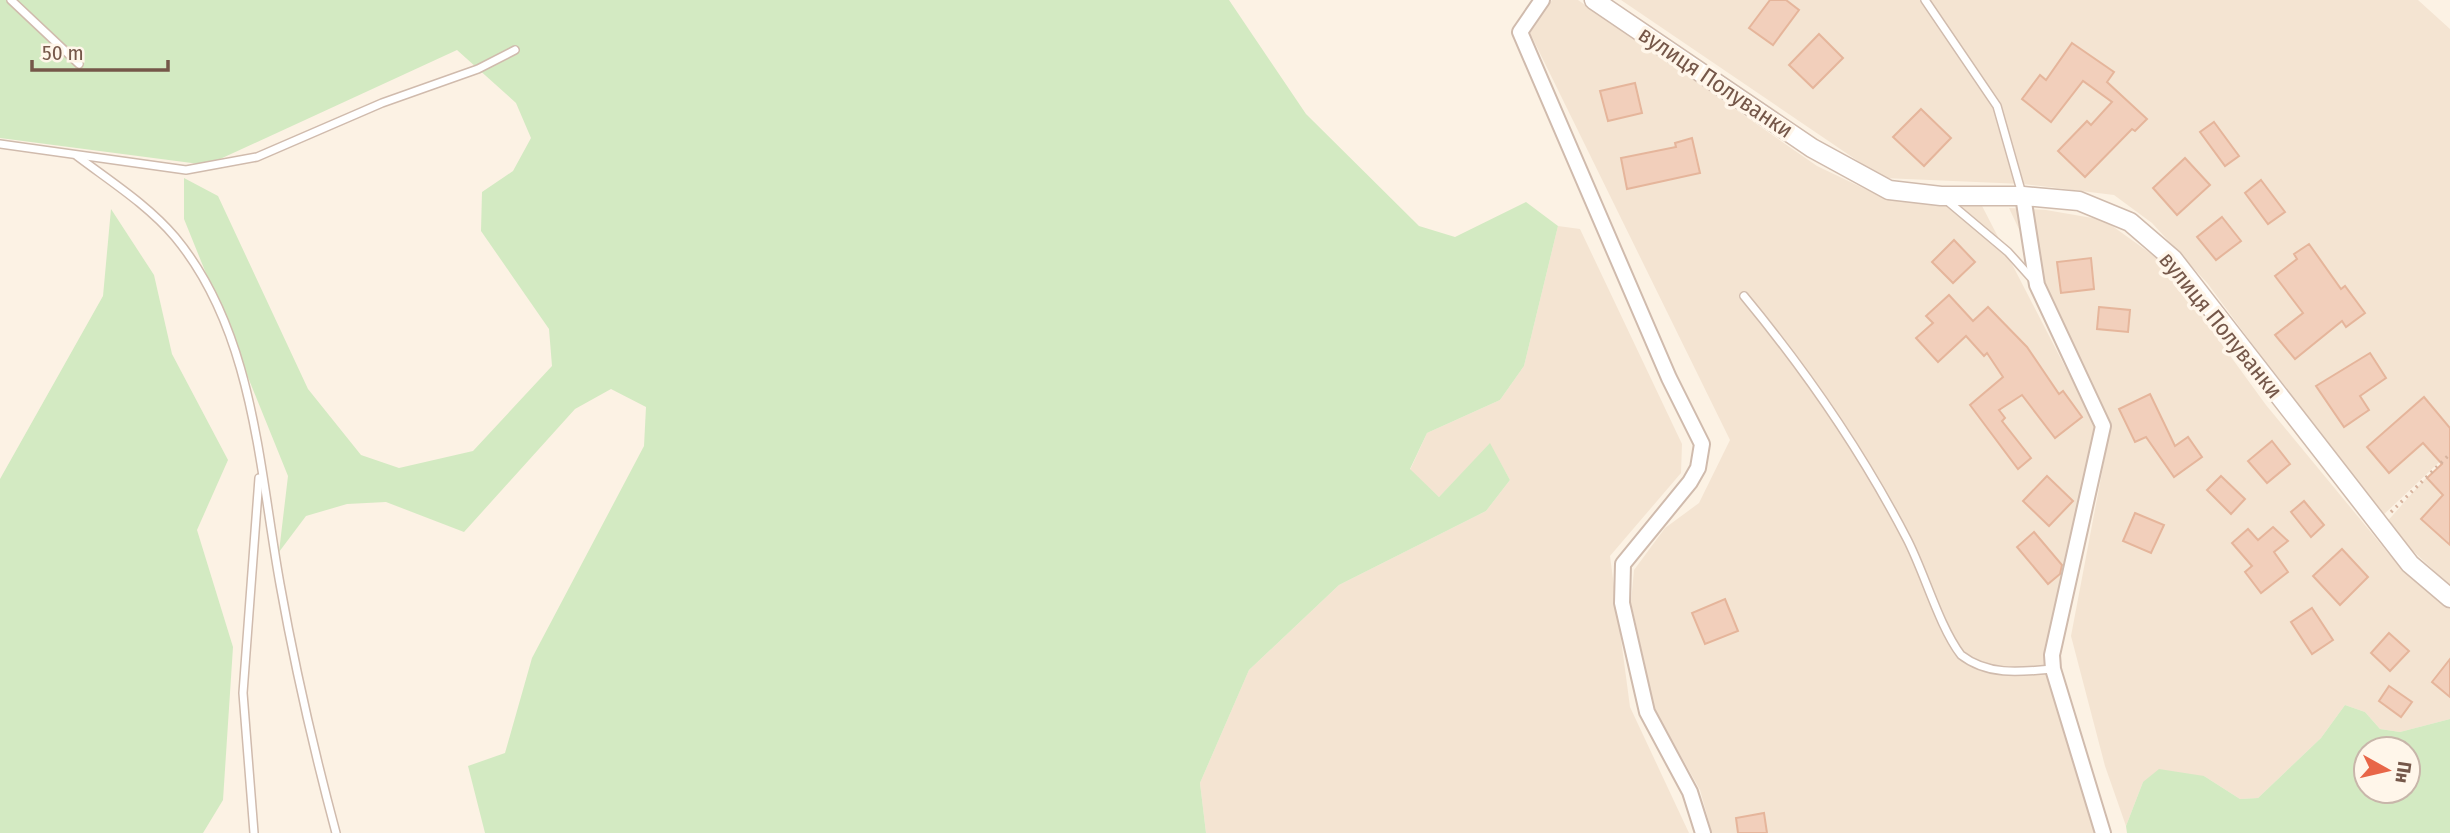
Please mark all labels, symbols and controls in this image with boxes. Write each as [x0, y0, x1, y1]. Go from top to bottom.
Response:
street label: вулиця Полуванки [1633, 20, 1799, 144]
scale bar [32, 28, 168, 72]
text: 50 m [42, 40, 84, 66]
street label: вулиця Полуванки [2153, 246, 2289, 404]
north arrow [2352, 735, 2422, 805]
text: Пн [2390, 760, 2416, 785]

